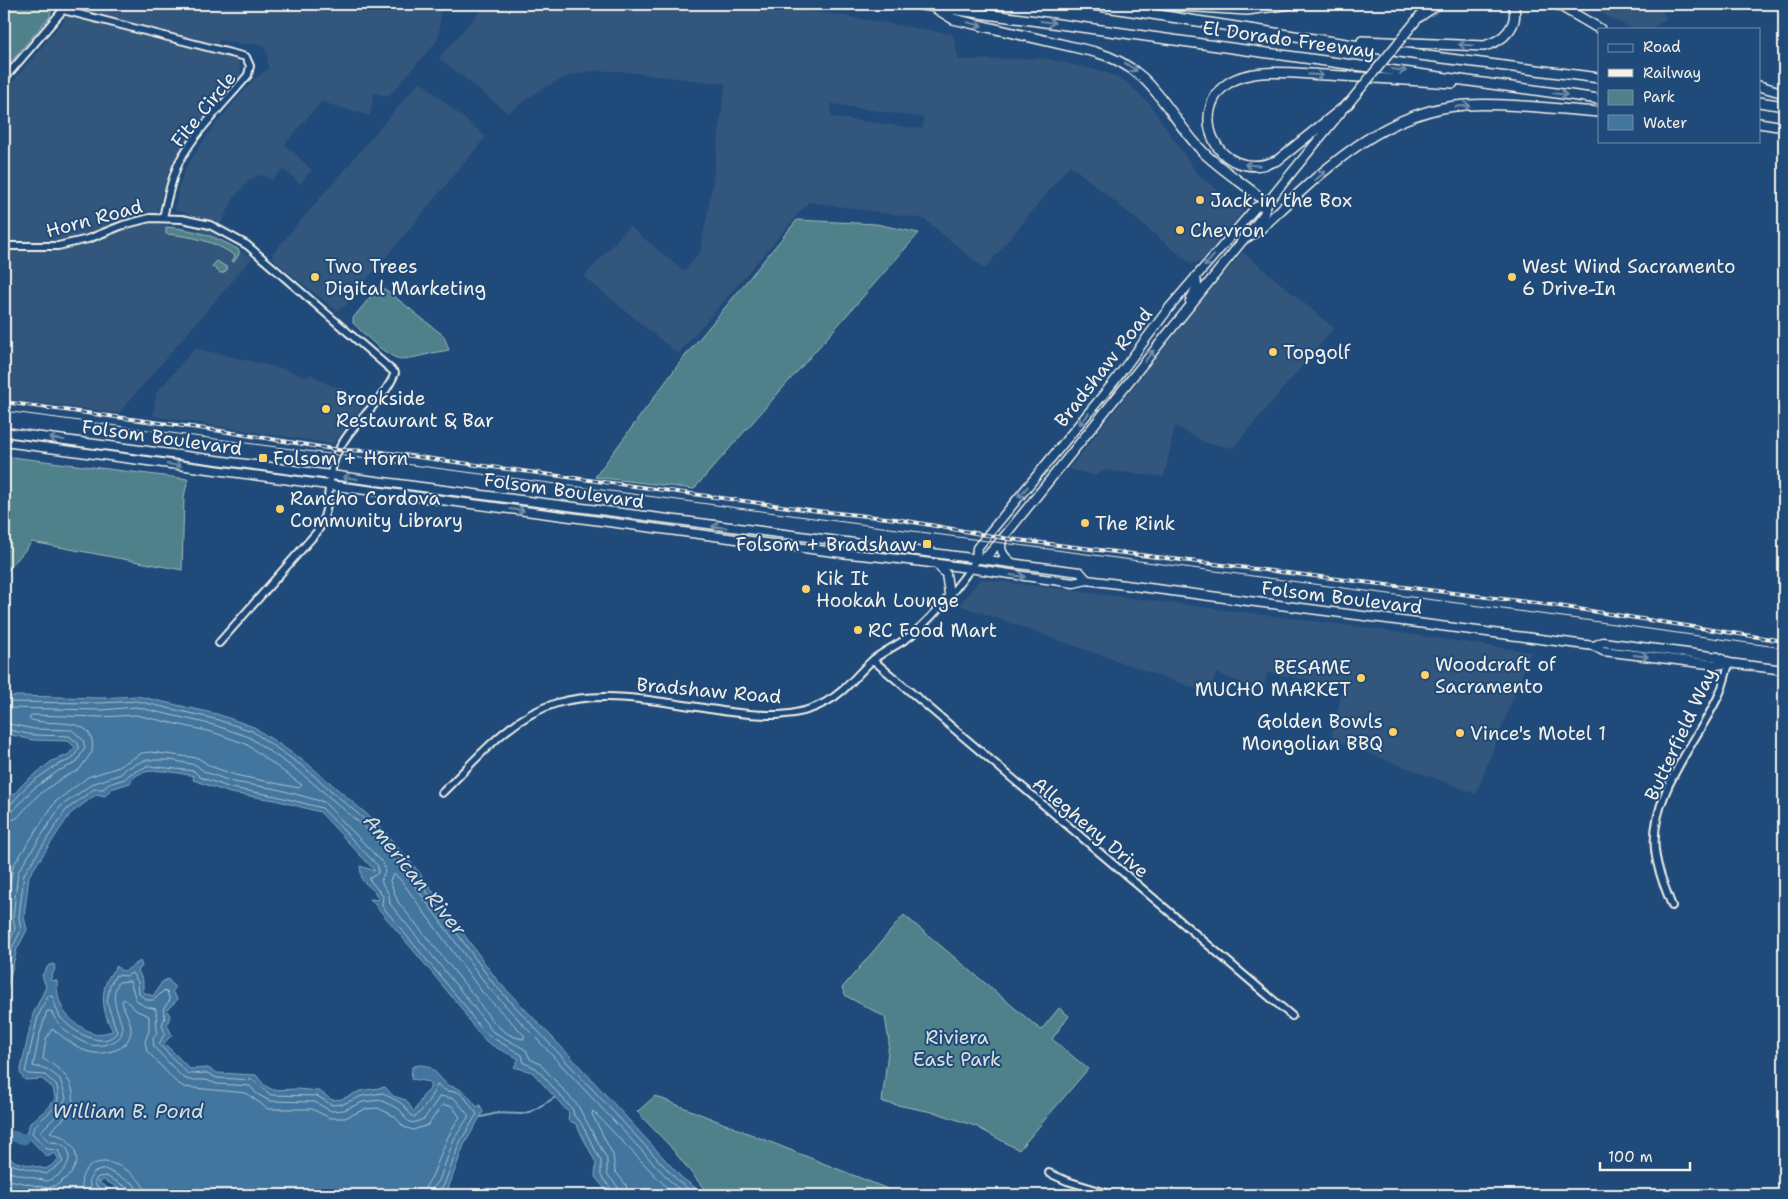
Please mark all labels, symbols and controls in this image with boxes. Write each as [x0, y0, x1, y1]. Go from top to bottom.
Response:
street label: El Dorado Freeway [1201, 15, 1377, 64]
one-way arrow [1039, 17, 1055, 27]
one-way arrow [966, 20, 982, 29]
legend [1598, 28, 1760, 142]
text: Road [1643, 37, 1681, 57]
one-way arrow [1459, 40, 1475, 50]
one-way arrow [1123, 62, 1137, 72]
text: Railway [1643, 63, 1701, 83]
one-way arrow [1391, 65, 1407, 75]
street label: Fite Circle [165, 66, 242, 152]
one-way arrow [1307, 70, 1323, 79]
text: Park [1643, 87, 1675, 107]
one-way arrow [1552, 89, 1568, 99]
one-way arrow [1455, 101, 1471, 111]
text: Water [1643, 113, 1687, 133]
one-way arrow [1244, 161, 1260, 170]
one-way arrow [1313, 170, 1326, 181]
place label: Jack in the Box [1210, 188, 1352, 213]
street label: Horn Road [43, 194, 145, 243]
marker: Jack in the Box [1194, 194, 1206, 206]
place label: Chevron [1190, 218, 1265, 243]
marker: Chevron [1174, 224, 1186, 236]
place label: Two Trees Digital Marketing [325, 254, 486, 301]
place label: West Wind Sacramento 6 Drive-In [1522, 254, 1735, 301]
one-way arrow [1203, 255, 1215, 268]
marker: Two Trees Digital Marketing [309, 271, 321, 283]
marker: West Wind Sacramento 6 Drive-In [1506, 271, 1518, 283]
street label: Bradshaw Road [1049, 302, 1158, 432]
place label: Topgolf [1283, 340, 1351, 365]
marker: Topgolf [1267, 346, 1279, 358]
one-way arrow [1143, 350, 1154, 363]
place label: Brookside Restaurant & Bar [336, 386, 494, 433]
marker: Brookside Restaurant & Bar [320, 403, 332, 415]
one-way arrow [1078, 412, 1089, 425]
street label: Folsom Boulevard [80, 414, 244, 461]
one-way arrow [50, 434, 66, 444]
place label: Folsom + Horn [273, 446, 408, 471]
marker: Folsom + Horn [257, 452, 269, 464]
one-way arrow [166, 460, 182, 470]
street label: Folsom Boulevard [482, 467, 646, 514]
one-way arrow [342, 473, 358, 483]
one-way arrow [1018, 485, 1029, 498]
place label: Rancho Cordova Community Library [290, 486, 463, 533]
marker: Rancho Cordova Community Library [274, 503, 286, 515]
one-way arrow [509, 505, 525, 515]
place label: The Rink [1095, 511, 1176, 536]
marker: The Rink [1079, 517, 1091, 529]
one-way arrow [711, 522, 727, 532]
place label: Folsom + Bradshaw [736, 532, 917, 557]
marker: Folsom + Bradshaw [921, 538, 933, 550]
place label: Kik It Hookah Lounge [816, 566, 959, 613]
one-way arrow [1010, 571, 1026, 581]
street label: Folsom Boulevard [1260, 575, 1424, 620]
marker: Kik It Hookah Lounge [800, 583, 812, 595]
place label: RC Food Mart [868, 618, 997, 643]
marker: RC Food Mart [852, 624, 864, 636]
one-way arrow [1633, 651, 1649, 661]
place label: Woodcraft of Sacramento [1435, 652, 1557, 699]
place label: BESAME MUCHO MARKET [1195, 655, 1351, 702]
street label: Butterfield Way [1639, 664, 1722, 805]
marker: Woodcraft of Sacramento [1419, 669, 1431, 681]
street label: Bradshaw Road [636, 672, 782, 709]
marker: BESAME MUCHO MARKET [1355, 672, 1367, 684]
place label: Golden Bowls Mongolian BBQ [1242, 709, 1383, 756]
place label: Vince's Motel 1 [1470, 721, 1606, 746]
marker: Golden Bowls Mongolian BBQ [1387, 726, 1399, 738]
marker: Vince's Motel 1 [1454, 727, 1466, 739]
street label: Allegheny Drive [1027, 771, 1154, 883]
water label: American River [358, 809, 472, 942]
park label: Riviera East Park [913, 1025, 1001, 1072]
water label: William B. Pond [52, 1098, 204, 1124]
scale bar [1600, 1139, 1690, 1171]
text: 100 m [1608, 1147, 1653, 1167]

